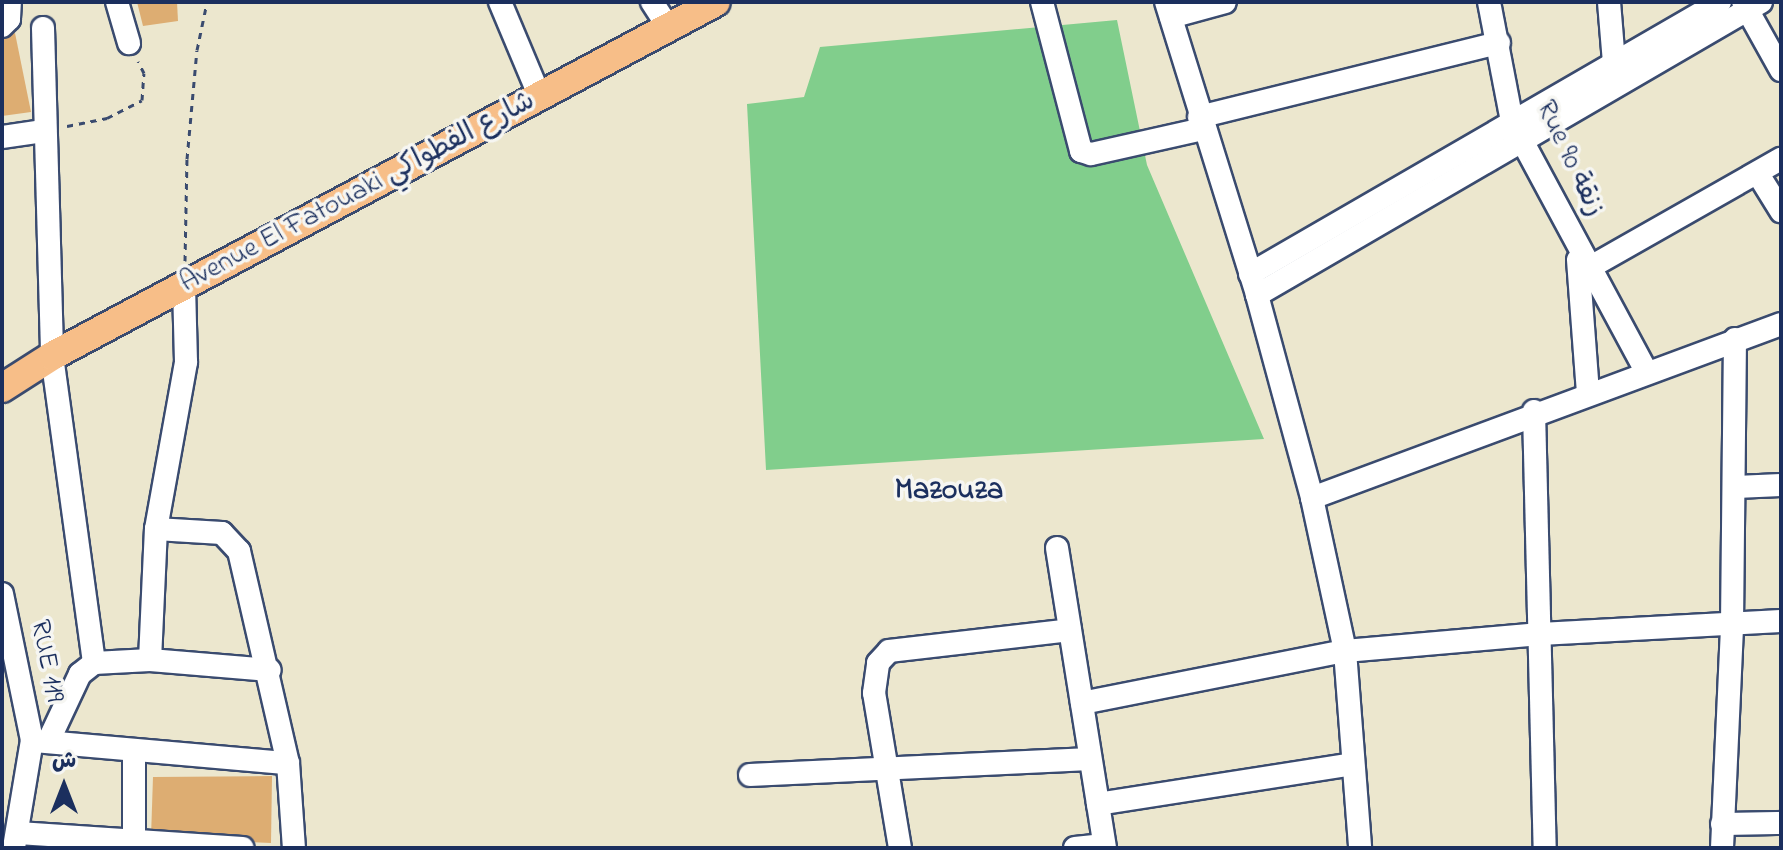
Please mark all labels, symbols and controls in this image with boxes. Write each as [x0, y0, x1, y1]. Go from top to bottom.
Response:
street label: Avenue El Fatouaki شارع الفطواكي [175, 85, 541, 301]
street label: Rue 90 زنقة [1527, 96, 1611, 222]
district label: Mazouza [895, 473, 1003, 509]
street label: RUE 119 [22, 617, 70, 705]
north arrow [24, 746, 104, 826]
text: ش [52, 746, 76, 778]

